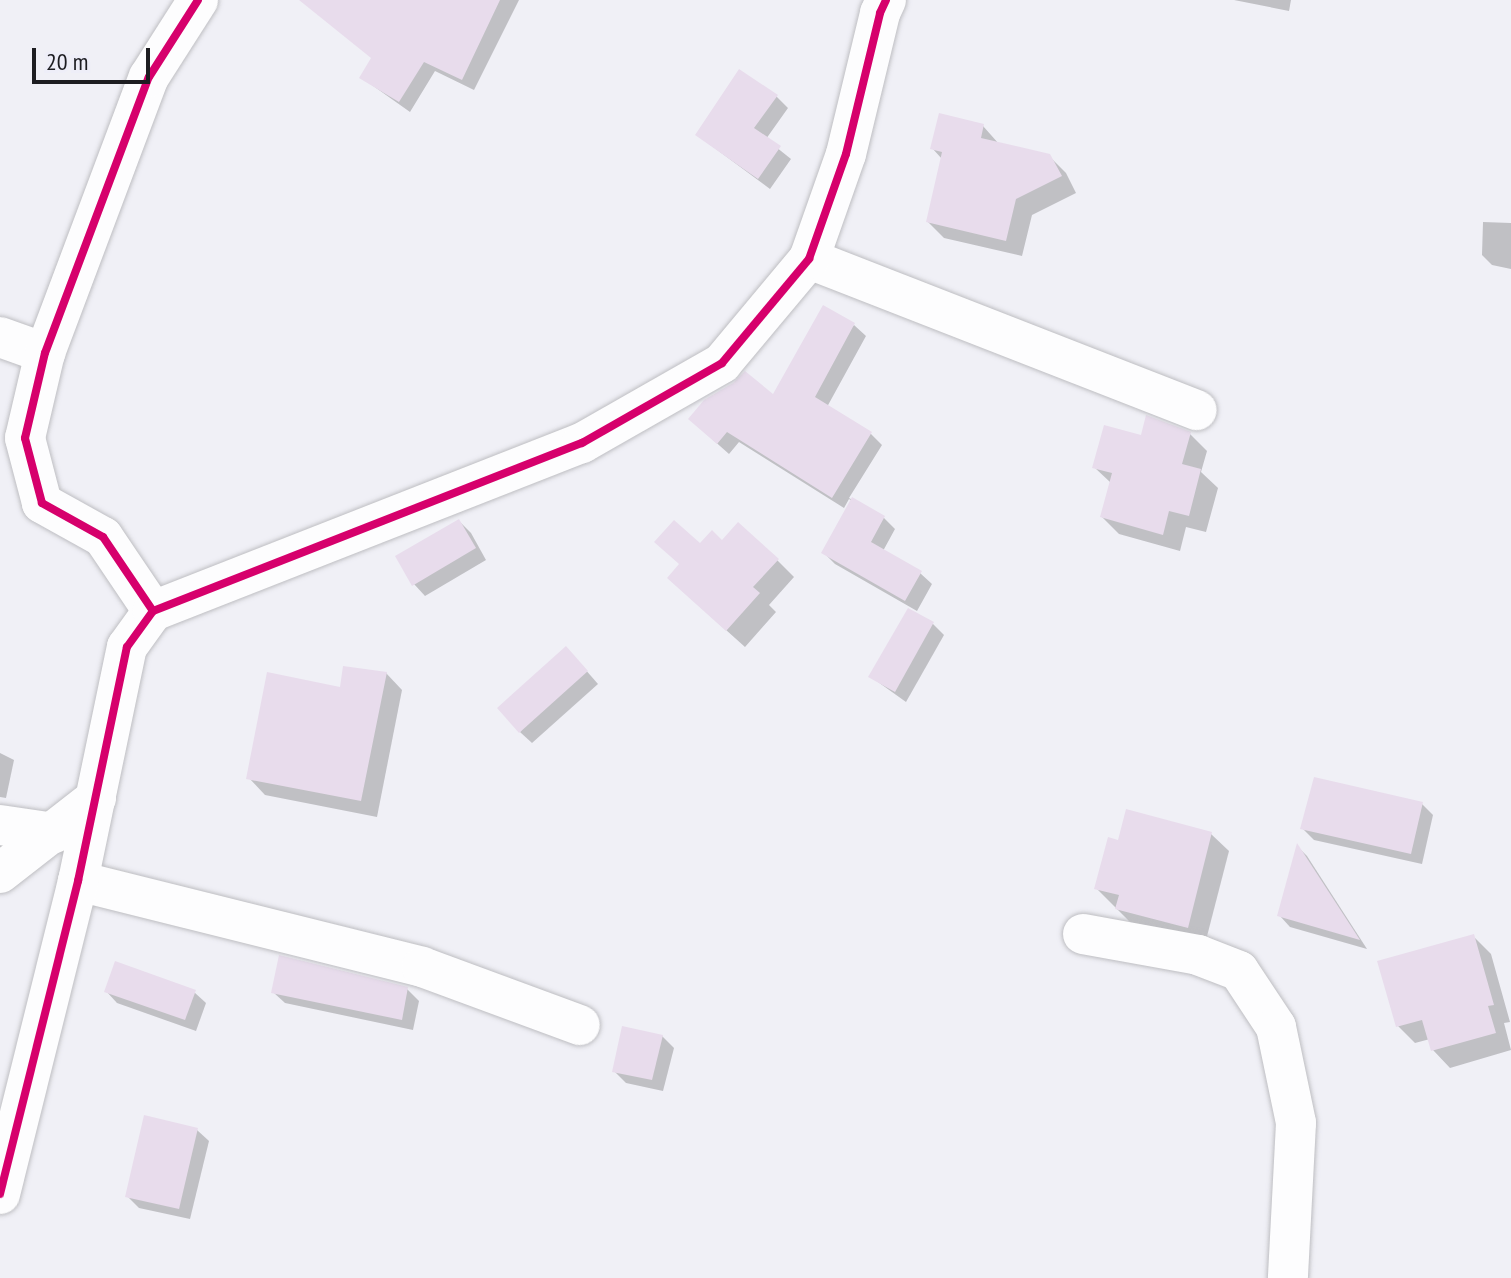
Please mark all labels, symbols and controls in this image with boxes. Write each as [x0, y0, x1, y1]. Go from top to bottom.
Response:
scale bar [36, 32, 154, 82]
text: 20 m [46, 46, 88, 77]

